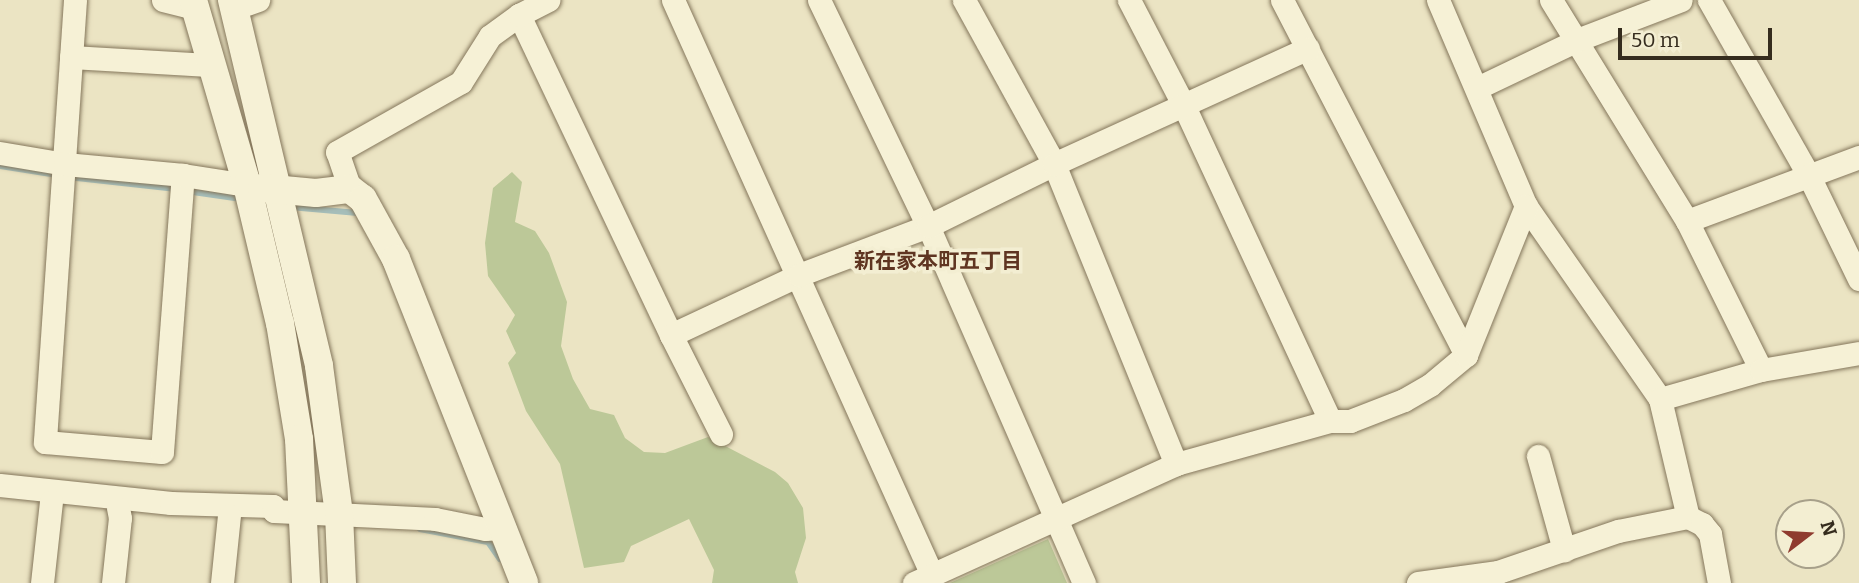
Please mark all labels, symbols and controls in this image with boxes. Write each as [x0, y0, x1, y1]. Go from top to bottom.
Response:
scale bar [1621, 14, 1775, 58]
text: 50 m [1631, 27, 1680, 53]
district label: 新在家本町五丁目 [854, 248, 1022, 274]
north arrow [1775, 499, 1845, 569]
text: N [1816, 518, 1842, 539]

